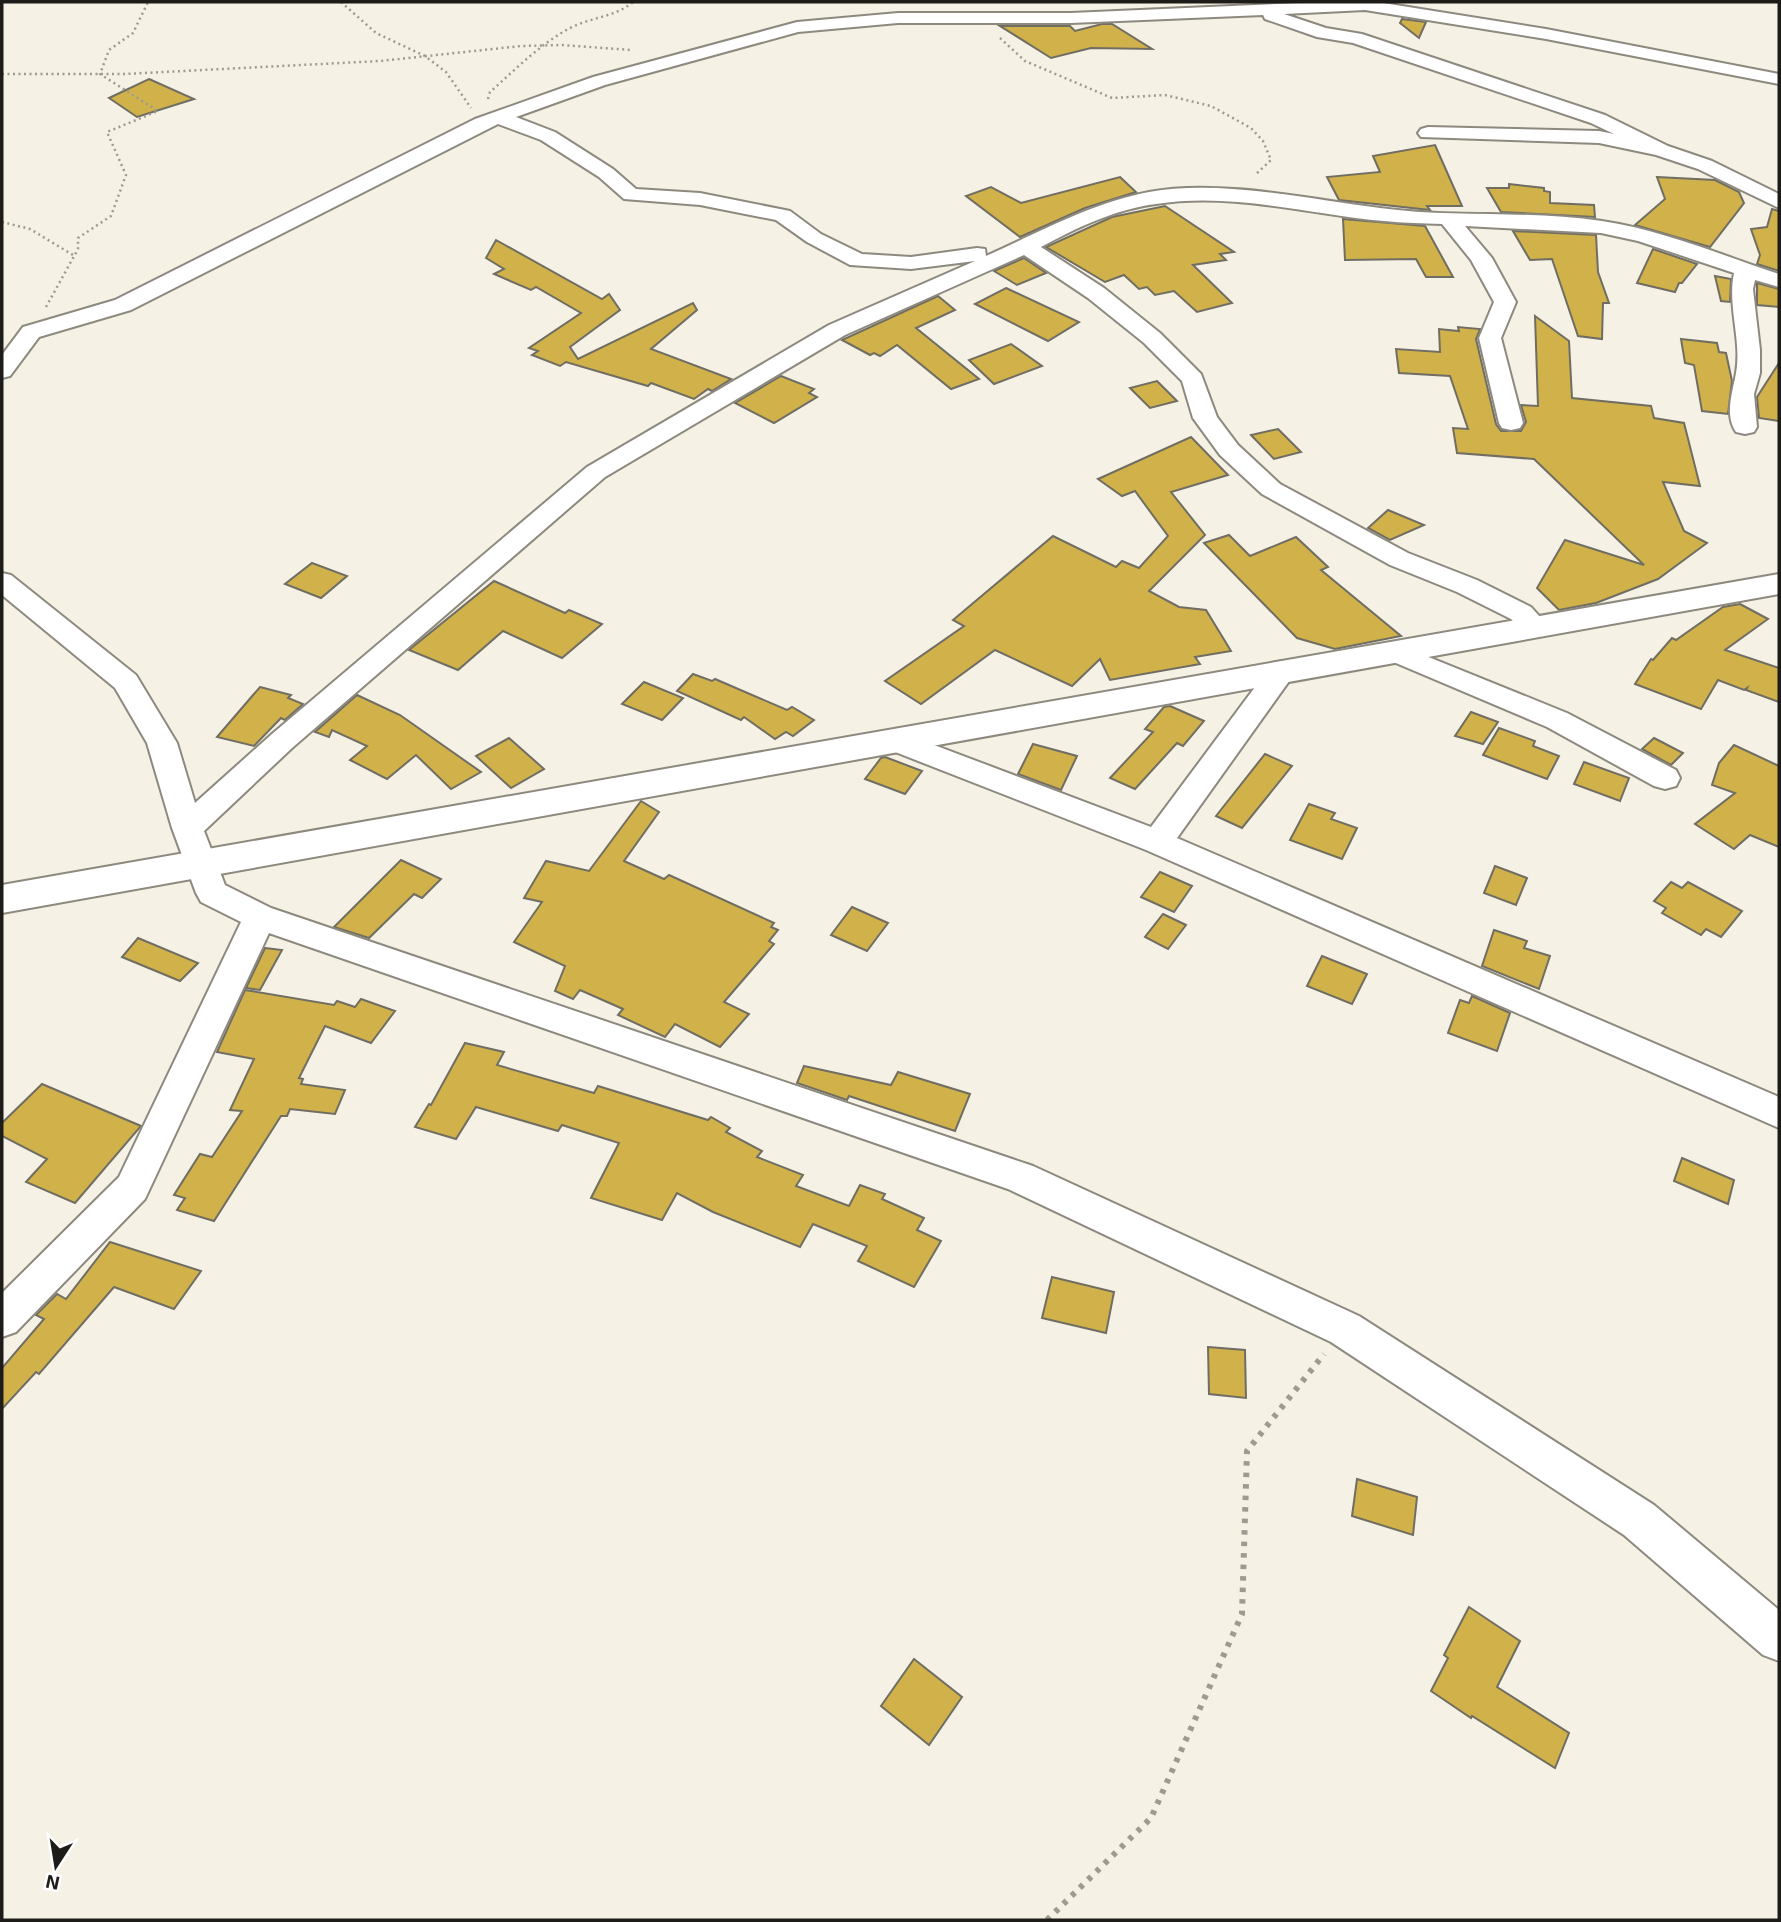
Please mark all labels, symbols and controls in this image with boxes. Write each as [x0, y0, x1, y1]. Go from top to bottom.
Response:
north arrow [21, 1831, 91, 1901]
text: N [43, 1870, 61, 1896]

